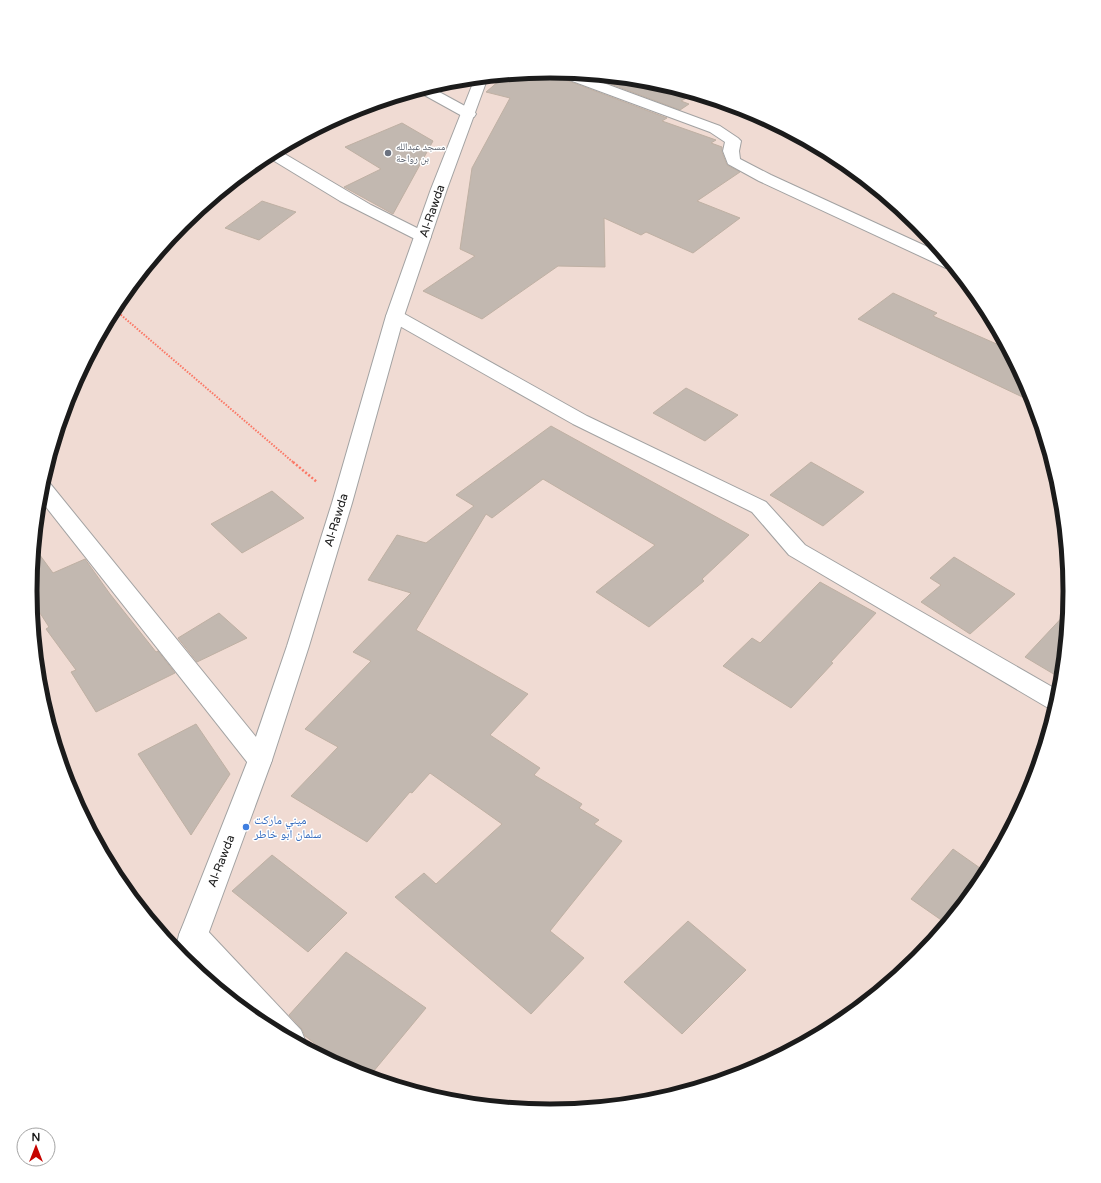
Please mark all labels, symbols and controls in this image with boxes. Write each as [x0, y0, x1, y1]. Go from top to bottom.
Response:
place label: مسجد عبدالله بن رواحة [396, 141, 446, 165]
marker: مسجد عبدالله بن رواحة [383, 148, 393, 158]
street label: Al-Rawda [416, 183, 448, 239]
street label: Al-Rawda [321, 492, 351, 548]
place label: ميني ماركت سلمان ابو خاطر [253, 813, 321, 841]
marker: ميني ماركت سلمان ابو خاطر [241, 822, 251, 832]
street label: Al-Rawda [205, 833, 237, 889]
north arrow [16, 1127, 56, 1167]
text: N [32, 1131, 40, 1144]

